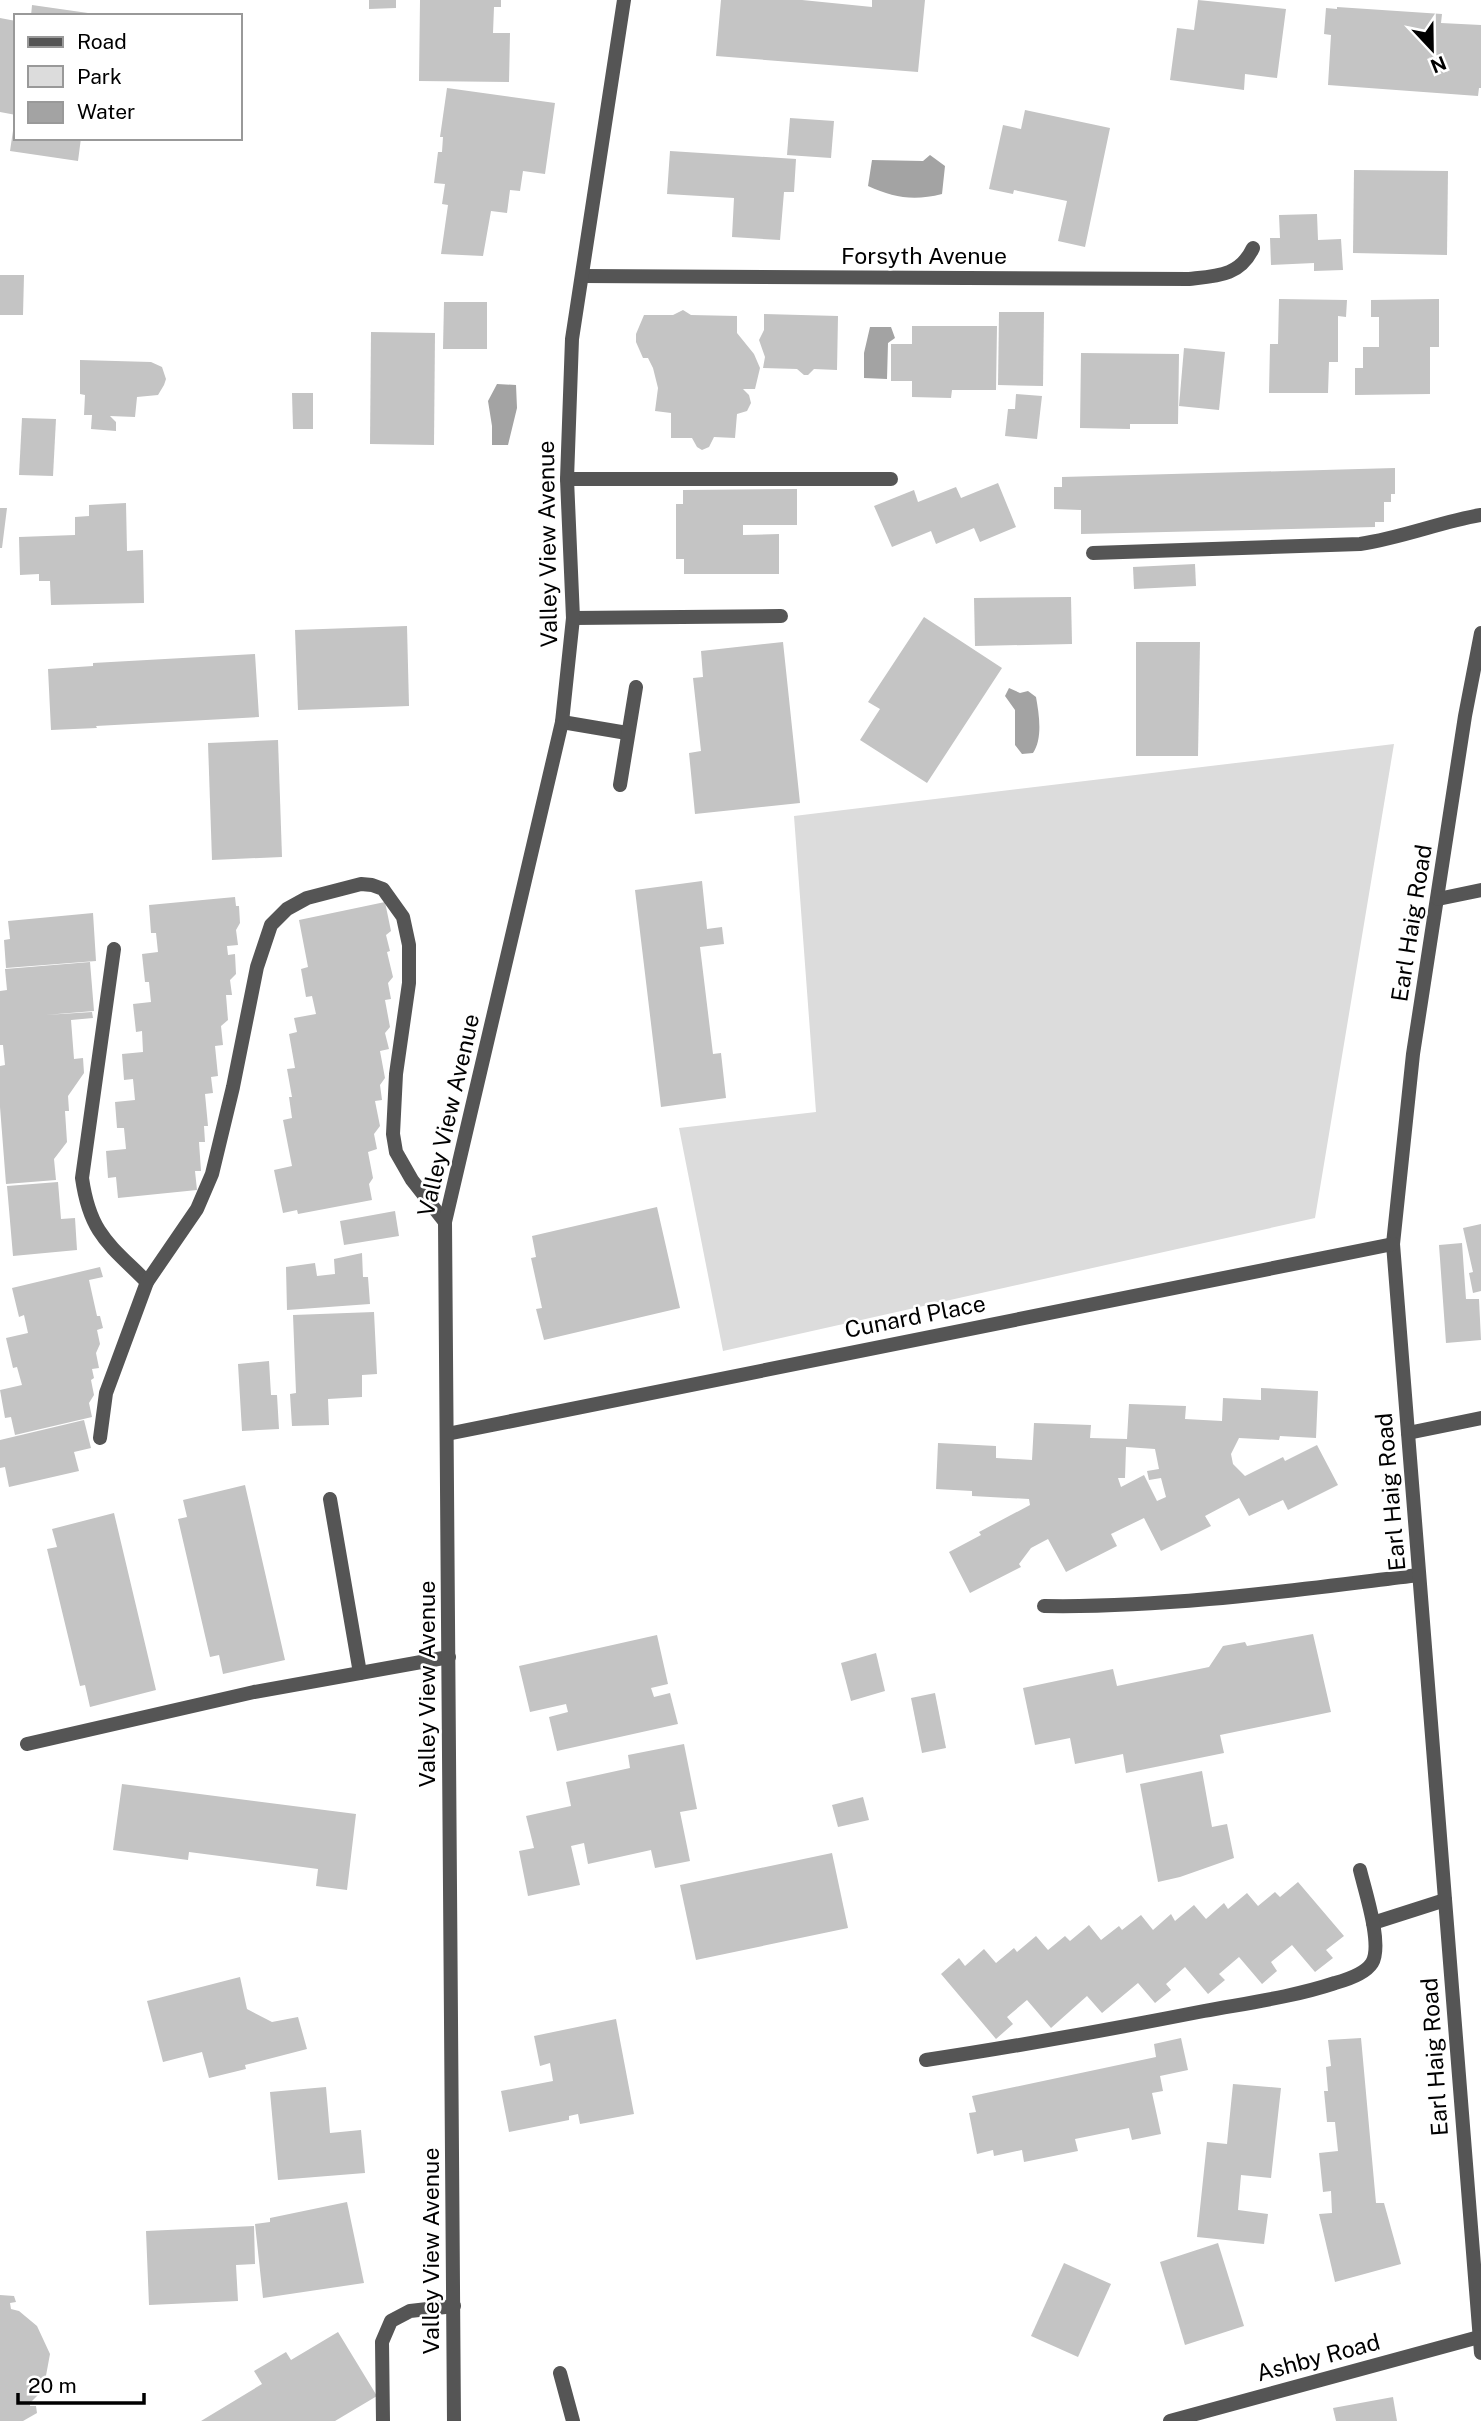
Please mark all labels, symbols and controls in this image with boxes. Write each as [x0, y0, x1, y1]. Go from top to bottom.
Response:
legend [14, 14, 242, 140]
north arrow [1397, 14, 1467, 84]
text: Road [77, 29, 127, 54]
text: N [1427, 52, 1449, 78]
text: Park [77, 64, 122, 89]
text: Water [77, 99, 135, 124]
street label: Forsyth Avenue [841, 242, 1007, 269]
street label: Valley View Avenue [532, 440, 562, 648]
street label: Earl Haig Road [1385, 843, 1437, 1003]
street label: Valley View Avenue [412, 1011, 484, 1219]
street label: Cunard Place [842, 1289, 988, 1343]
street label: Earl Haig Road [1370, 1412, 1410, 1572]
street label: Valley View Avenue [413, 1581, 440, 1787]
street label: Earl Haig Road [1415, 1977, 1453, 2137]
street label: Valley View Avenue [417, 2148, 444, 2354]
street label: Ashby Road [1253, 2328, 1383, 2386]
scale bar [18, 2362, 144, 2406]
text: 20 m [28, 2373, 77, 2398]

